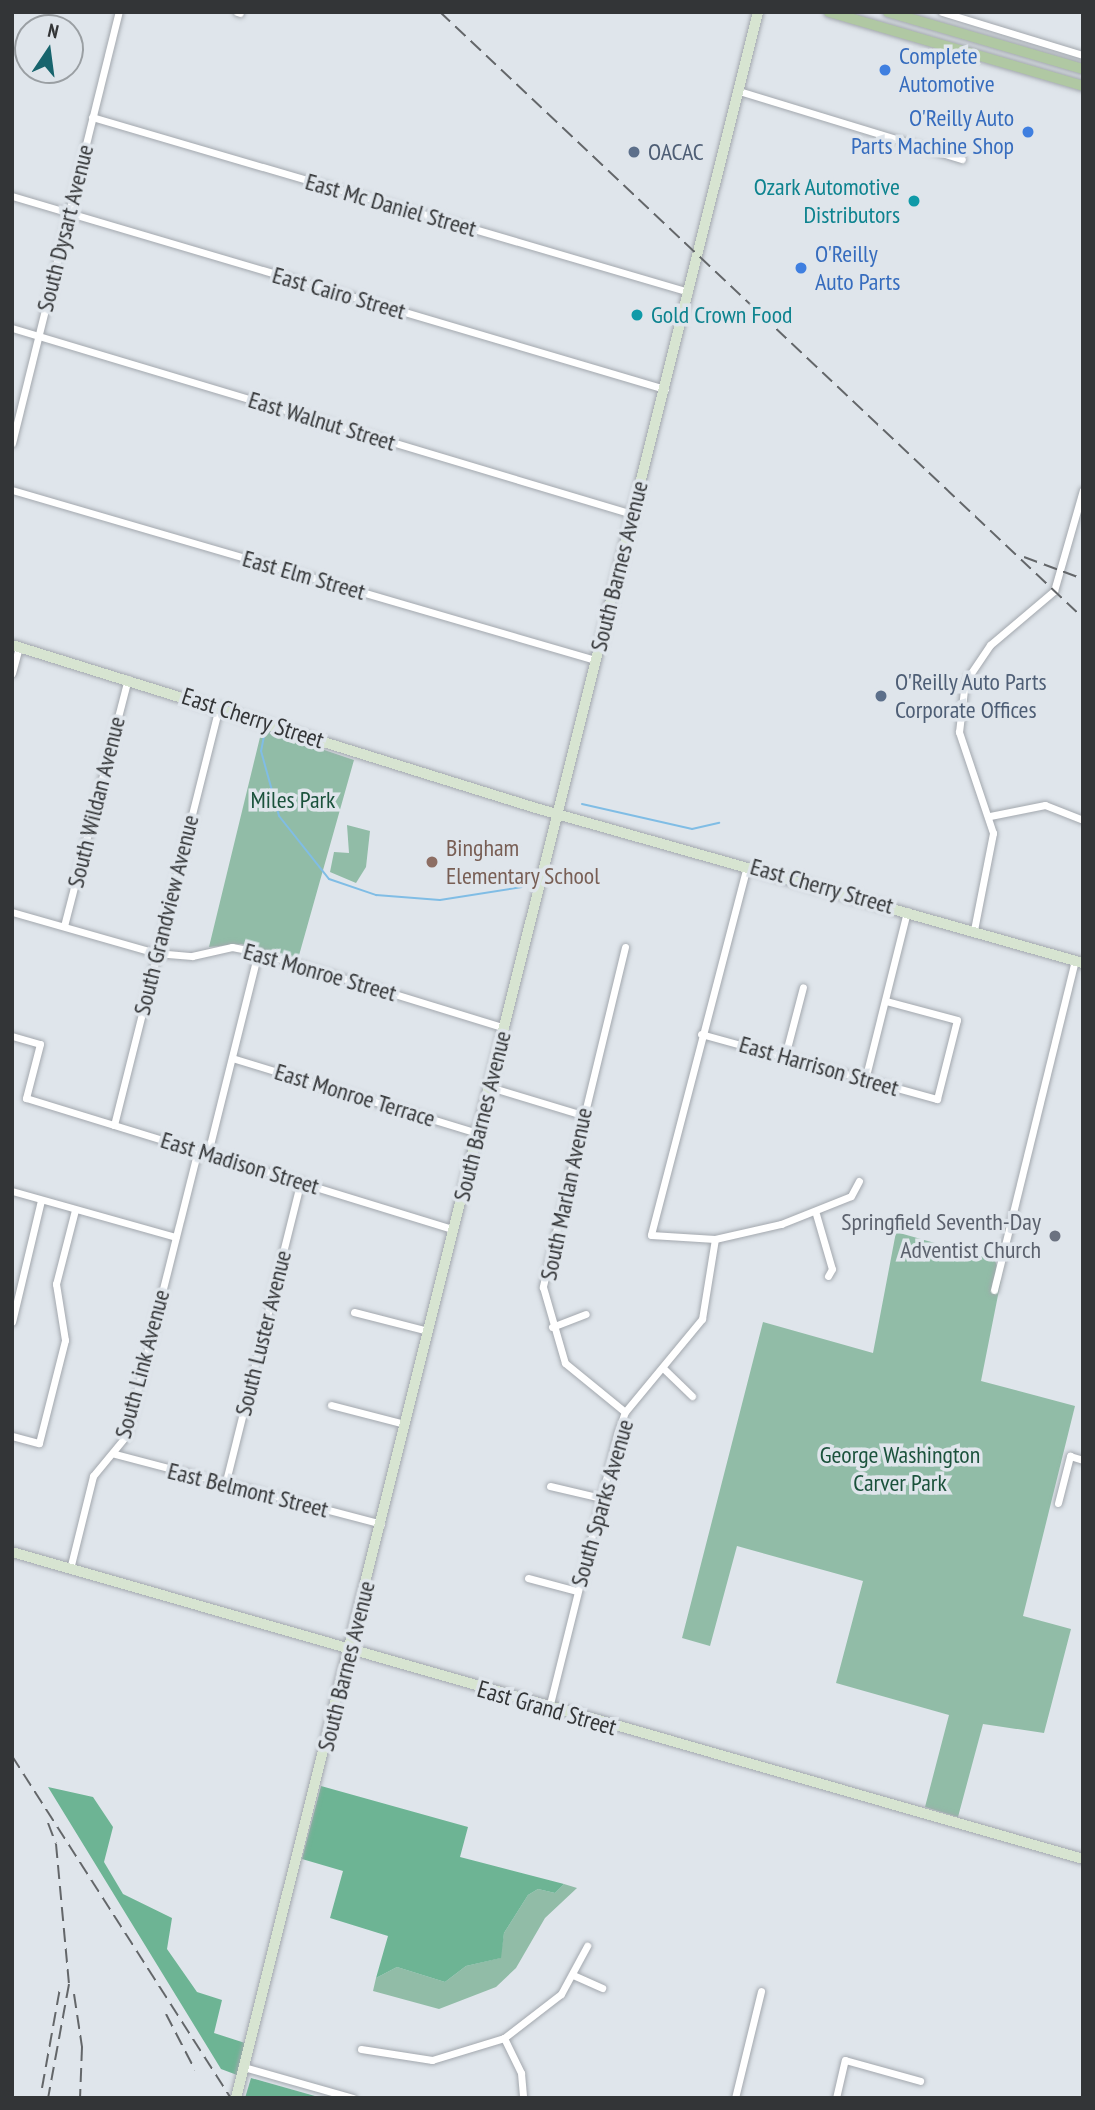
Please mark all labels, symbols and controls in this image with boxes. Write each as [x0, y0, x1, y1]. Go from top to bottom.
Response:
north arrow [14, 14, 84, 84]
text: N [46, 18, 61, 43]
place label: Complete Automotive [899, 42, 995, 98]
marker: Complete Automotive [877, 62, 893, 78]
place label: O'Reilly Auto Parts Machine Shop [851, 104, 1014, 160]
marker: O'Reilly Auto Parts Machine Shop [1020, 124, 1036, 140]
place label: OACAC [648, 138, 704, 166]
street label: South Dysart Avenue [30, 141, 100, 315]
marker: OACAC [626, 144, 642, 160]
street label: East Mc Daniel Street [302, 167, 480, 243]
place label: Ozark Automotive Distributors [752, 173, 900, 229]
marker: Ozark Automotive Distributors [906, 193, 922, 209]
place label: O'Reilly Auto Parts [815, 240, 900, 296]
street label: East Cairo Street [269, 260, 409, 326]
marker: O'Reilly Auto Parts [793, 260, 809, 276]
place label: Gold Crown Food [651, 301, 792, 329]
marker: Gold Crown Food [629, 307, 645, 323]
street label: East Walnut Street [245, 385, 399, 457]
street label: South Barnes Avenue [584, 478, 654, 654]
street label: East Elm Street [239, 544, 369, 606]
place label: O'Reilly Auto Parts Corporate Offices [895, 668, 1048, 724]
street label: East Cherry Street [178, 681, 328, 755]
marker: O'Reilly Auto Parts Corporate Offices [873, 688, 889, 704]
street label: South Wildan Avenue [61, 713, 131, 891]
park label: Miles Park [251, 786, 335, 814]
street label: South Grandview Avenue [127, 811, 205, 1019]
place label: Bingham Elementary School [446, 834, 600, 890]
street label: East Cherry Street [747, 852, 897, 920]
marker: Bingham Elementary School [424, 854, 440, 870]
street label: East Monroe Street [240, 936, 400, 1008]
street label: South Barnes Avenue [447, 1028, 517, 1204]
street label: East Harrison Street [736, 1030, 902, 1102]
street label: East Monroe Terrace [271, 1057, 439, 1133]
street label: South Marlan Avenue [534, 1105, 598, 1283]
street label: East Madison Street [157, 1125, 323, 1201]
place label: Springfield Seventh-Day Adventist Church [841, 1208, 1041, 1264]
marker: Springfield Seventh-Day Adventist Church [1047, 1228, 1063, 1244]
street label: South Luster Avenue [228, 1247, 298, 1419]
street label: South Link Avenue [108, 1286, 176, 1442]
street label: South Sparks Avenue [564, 1416, 640, 1590]
park label: George Washington Carver Park [820, 1441, 980, 1497]
street label: East Belmont Street [165, 1456, 331, 1524]
street label: South Barnes Avenue [311, 1578, 381, 1754]
street label: East Grand Street [474, 1674, 620, 1742]

